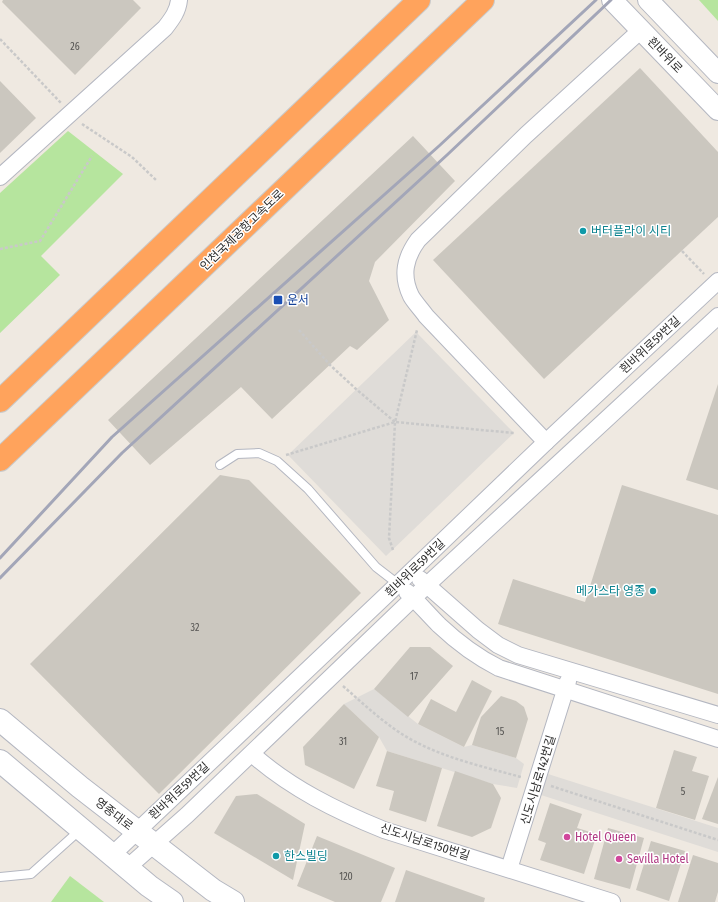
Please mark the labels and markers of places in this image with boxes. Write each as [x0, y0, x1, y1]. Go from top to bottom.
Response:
place label: 버터플라이 시티 [591, 224, 671, 238]
marker: 버터플라이 시티 [578, 226, 588, 236]
place label: 운서 [287, 293, 309, 307]
marker: 운서 [272, 294, 284, 306]
place label: 메가스타 영종 [576, 584, 645, 598]
marker: 메가스타 영종 [648, 586, 658, 596]
place label: Hotel Queen [575, 830, 636, 844]
marker: Hotel Queen [562, 832, 572, 842]
place label: 한스빌딩 [284, 849, 328, 863]
marker: 한스빌딩 [271, 851, 281, 861]
place label: Sevilla Hotel [627, 852, 689, 866]
marker: Sevilla Hotel [614, 854, 624, 864]

